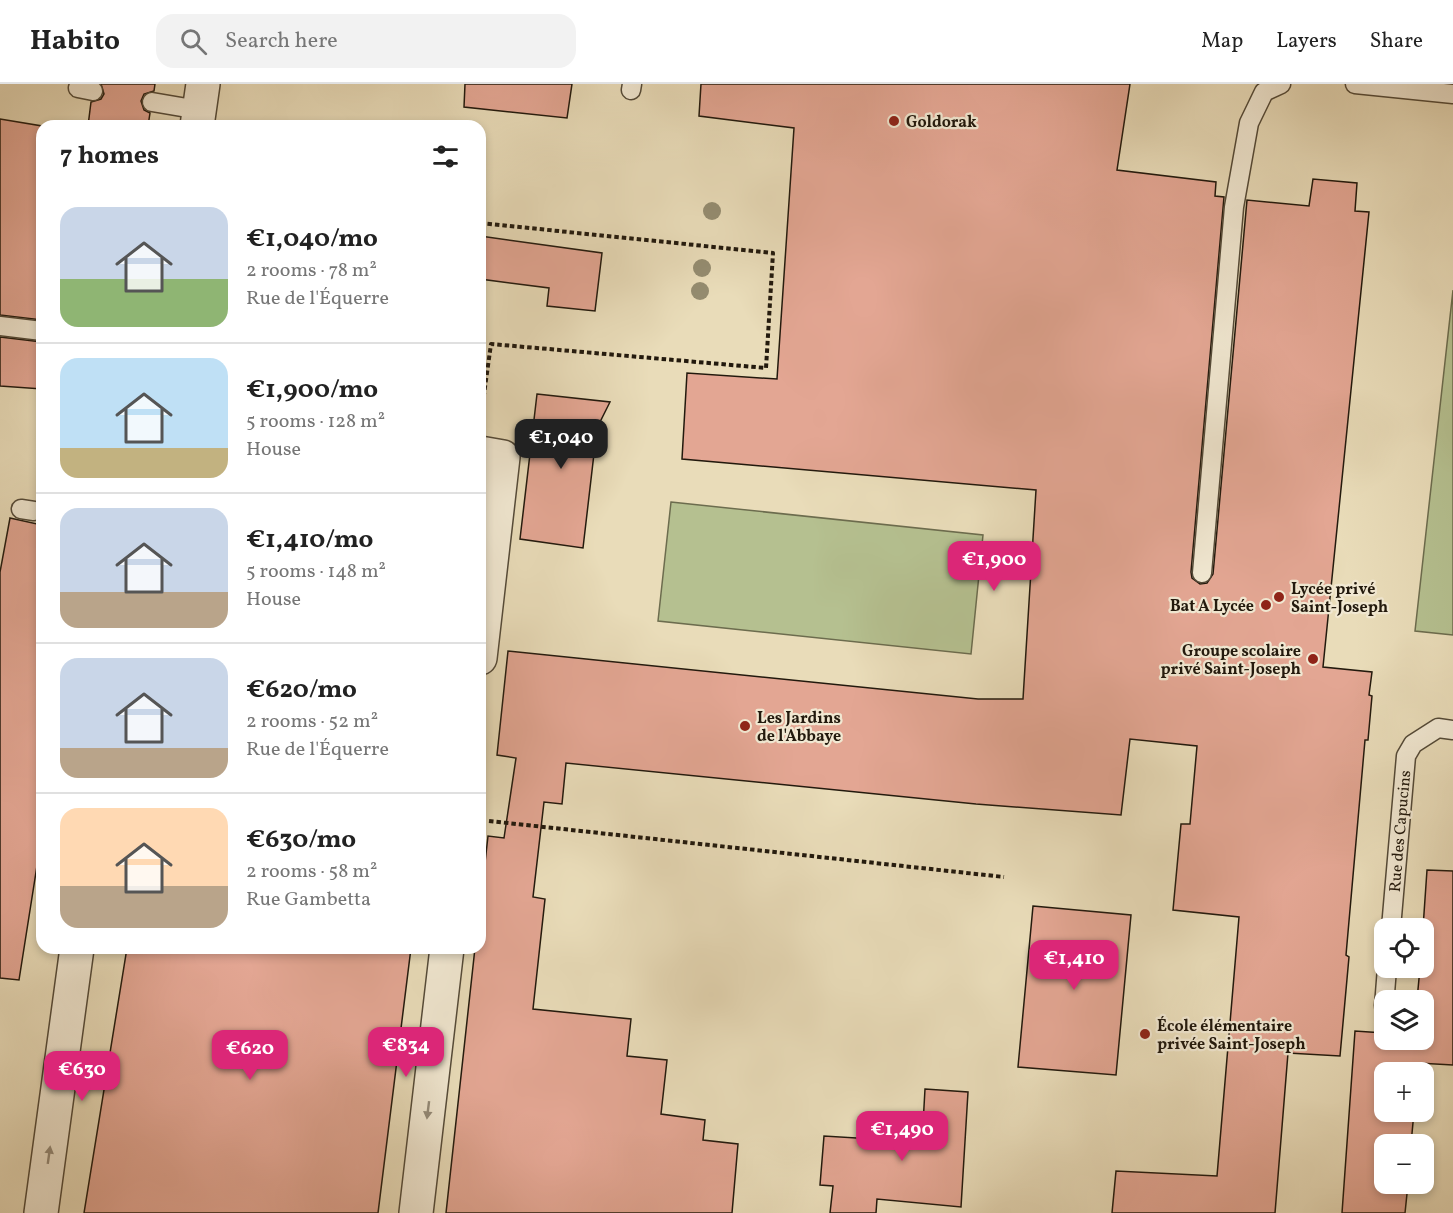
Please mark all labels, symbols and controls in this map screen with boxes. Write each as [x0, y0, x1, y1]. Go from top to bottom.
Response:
search box [156, 14, 576, 68]
text: Habito [30, 22, 120, 61]
icon: search [177, 25, 210, 58]
text: Search here [225, 26, 338, 57]
text: Map [1201, 27, 1243, 56]
text: Layers [1276, 27, 1337, 56]
text: Share [1370, 27, 1423, 56]
place label: Goldorak [906, 112, 977, 134]
marker: Goldorak [887, 114, 901, 128]
text: 7 homes [60, 138, 159, 174]
icon: filters [429, 140, 462, 173]
text: €1,040/mo [246, 221, 378, 257]
icon: home [108, 231, 180, 303]
text: 2 rooms · 78 m² [246, 257, 377, 285]
text: Rue de l'Équerre [246, 285, 389, 313]
text: €1,900/mo [246, 372, 378, 408]
icon: home [108, 382, 180, 454]
text: 5 rooms · 128 m² [246, 408, 385, 436]
pin: €1,040 [512, 419, 610, 470]
text: €1,040 [529, 424, 593, 452]
text: House [246, 436, 301, 464]
text: €1,410/mo [246, 522, 373, 558]
icon: home [108, 532, 180, 604]
pin: €1,900 [945, 541, 1043, 592]
text: €1,900 [962, 546, 1026, 574]
text: 5 rooms · 148 m² [246, 558, 386, 586]
place label: Lycée privé Saint-Joseph [1291, 579, 1388, 619]
text: House [246, 586, 301, 614]
marker: Lycée privé Saint-Joseph [1272, 590, 1286, 604]
place label: Bat A Lycée [1170, 596, 1254, 618]
marker: Bat A Lycée [1259, 598, 1273, 612]
place label: Groupe scolaire privé Saint-Joseph [1161, 641, 1301, 681]
marker: Groupe scolaire privé Saint-Joseph [1306, 652, 1320, 666]
text: €620/mo [246, 672, 357, 708]
icon: home [108, 682, 180, 754]
text: 2 rooms · 52 m² [246, 708, 378, 736]
place label: Les Jardins de l'Abbaye [757, 708, 841, 748]
marker: Les Jardins de l'Abbaye [738, 719, 752, 733]
text: Rue de l'Équerre [246, 736, 389, 764]
street label: Rue des Capucins [1385, 769, 1417, 893]
text: €630/mo [246, 822, 356, 858]
icon: home [108, 832, 180, 904]
text: 2 rooms · 58 m² [246, 858, 377, 886]
text: Rue Gambetta [246, 886, 371, 914]
map controls [1374, 918, 1434, 1194]
button: locate [1374, 918, 1434, 978]
pin: €1,410 [1025, 940, 1123, 991]
text: €1,410 [1043, 945, 1105, 973]
button: layers [1374, 990, 1434, 1050]
place label: École élémentaire privée Saint-Joseph [1157, 1016, 1306, 1056]
pin: €834 [370, 1027, 442, 1078]
marker: École élémentaire privée Saint-Joseph [1138, 1027, 1152, 1041]
pin: €620 [214, 1030, 286, 1081]
text: €834 [382, 1032, 430, 1060]
text: €620 [226, 1035, 274, 1063]
pin: €630 [46, 1051, 118, 1102]
text: €630 [58, 1056, 106, 1084]
button: + [1374, 1062, 1434, 1122]
one-way arrow [423, 1101, 433, 1120]
pin: €1,490 [853, 1111, 951, 1162]
text: €1,490 [870, 1116, 934, 1144]
button: − [1374, 1134, 1434, 1194]
one-way arrow [45, 1146, 54, 1165]

